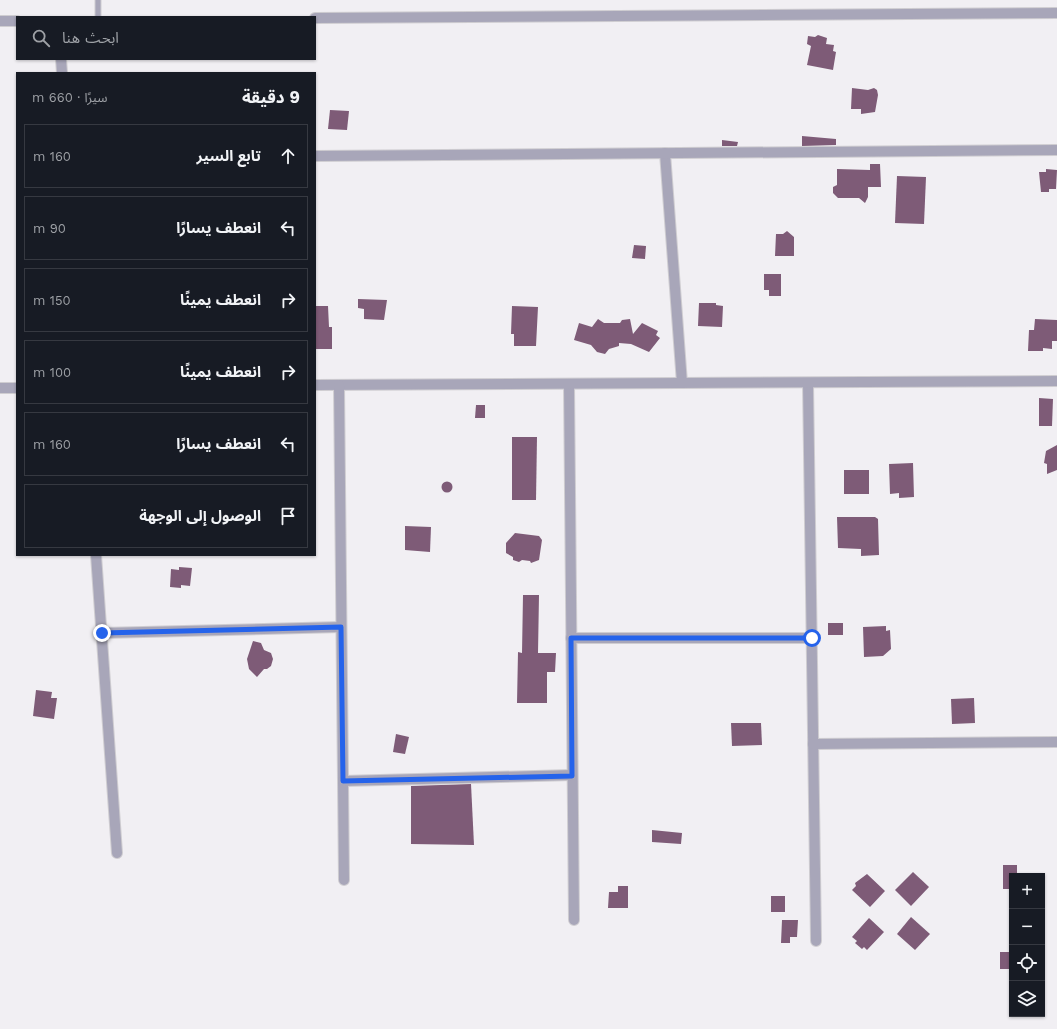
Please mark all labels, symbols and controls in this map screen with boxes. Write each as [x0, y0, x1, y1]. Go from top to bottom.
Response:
search box [16, 16, 316, 60]
icon: search [30, 27, 52, 49]
text: ابحث هنا [62, 29, 119, 47]
text: 9 دقيقة [242, 87, 300, 107]
text: سيرًا · 660 m [32, 90, 108, 105]
icon: ahead [277, 145, 299, 167]
text: تابع السير [197, 147, 261, 165]
text: 160 m [33, 149, 71, 164]
icon: left [277, 217, 299, 239]
text: انعطف يسارًا [176, 219, 261, 237]
text: 90 m [33, 221, 66, 236]
icon: right [277, 289, 299, 311]
text: انعطف يمينًا [180, 291, 261, 309]
text: 150 m [33, 293, 71, 308]
icon: right [277, 361, 299, 383]
text: انعطف يمينًا [180, 363, 261, 381]
text: 100 m [33, 365, 71, 380]
icon: left [277, 433, 299, 455]
text: انعطف يسارًا [176, 435, 261, 453]
text: 160 m [33, 437, 71, 452]
icon: arrive [277, 505, 299, 527]
text: الوصول إلى الوجهة [139, 507, 261, 525]
route end [93, 624, 111, 642]
route start [803, 629, 821, 647]
map controls [1009, 873, 1045, 1017]
button: + [1009, 873, 1045, 909]
button: − [1009, 909, 1045, 945]
button: locate [1009, 945, 1045, 981]
button: layers [1009, 981, 1045, 1017]

